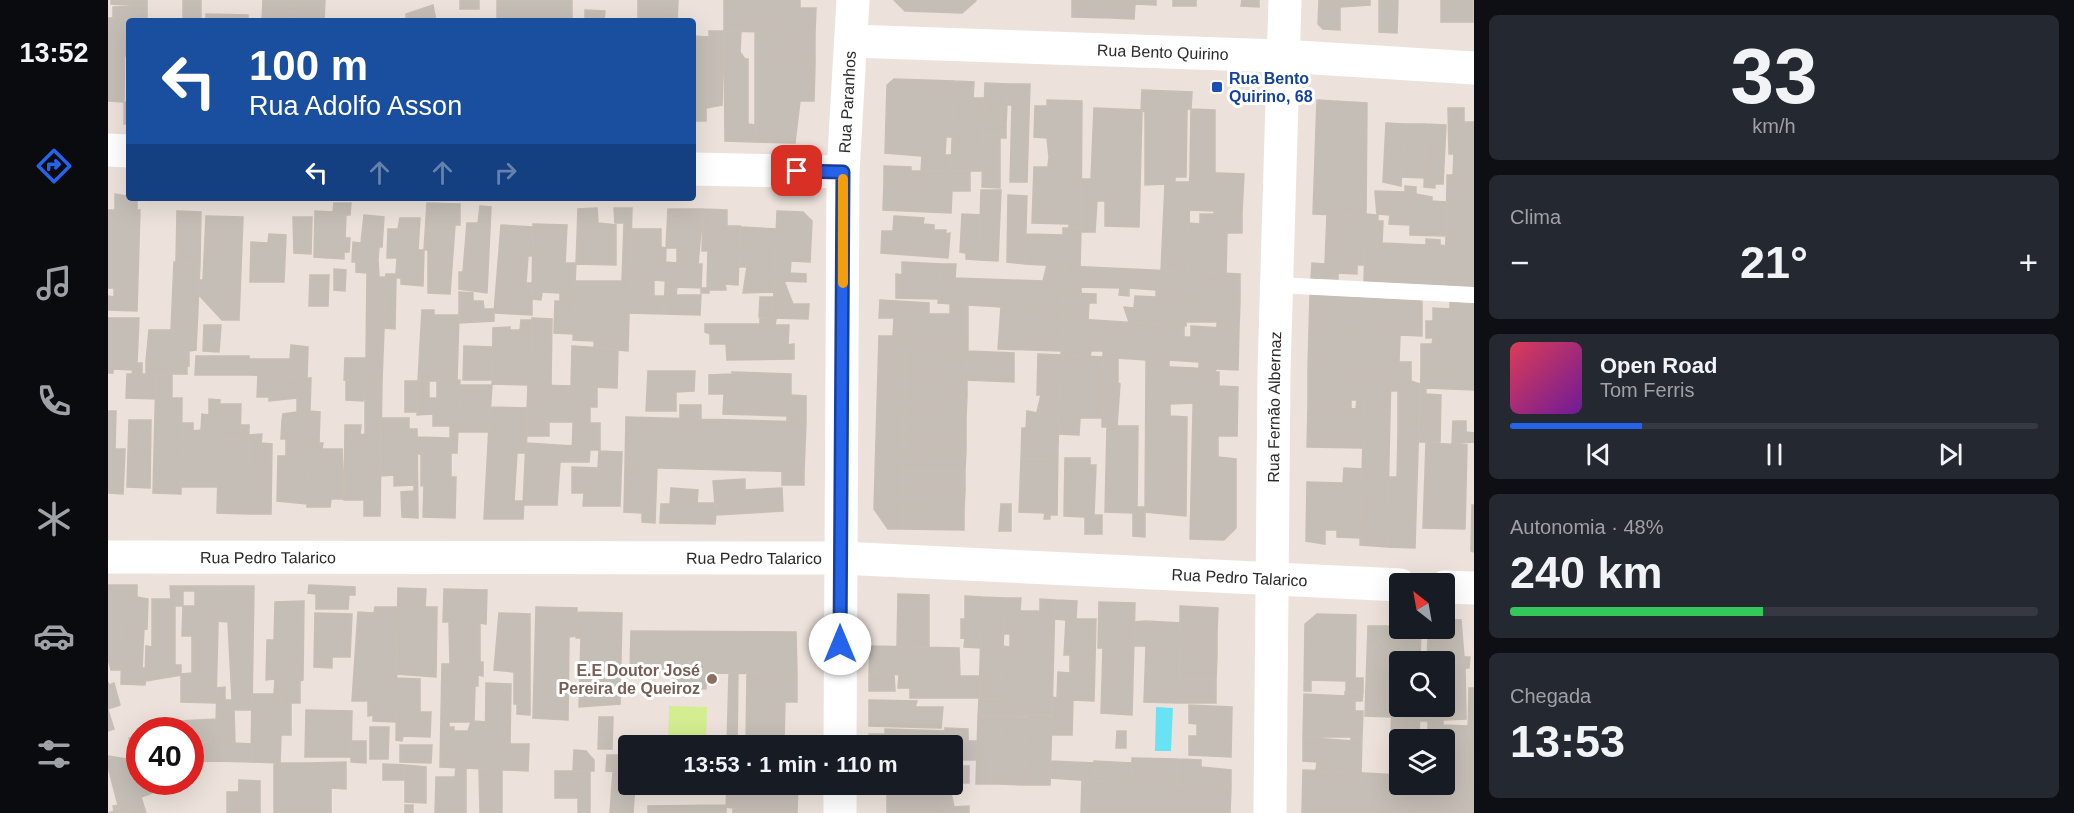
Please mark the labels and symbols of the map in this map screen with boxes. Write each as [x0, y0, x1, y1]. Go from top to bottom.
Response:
street label: Rua Bento Quirino [1097, 41, 1229, 63]
street label: Rua Paranhos [836, 51, 859, 154]
place label: Rua Bento Quirino, 68 [1229, 70, 1313, 105]
marker: Rua Bento Quirino, 68 [1210, 80, 1224, 94]
pin [771, 145, 822, 196]
street label: Rua Fernão Albernaz [1264, 331, 1284, 483]
street label: Rua Pedro Talarico [200, 549, 336, 566]
street label: Rua Pedro Talarico [686, 549, 822, 566]
street label: Rua Pedro Talarico [1171, 566, 1308, 589]
north arrow [1389, 573, 1455, 639]
position arrow [808, 612, 872, 676]
place label: E.E Doutor José Pereira de Queiroz [559, 662, 700, 697]
marker: E.E Doutor José Pereira de Queiroz [705, 672, 719, 686]
speed limit sign: 40 [126, 717, 204, 795]

